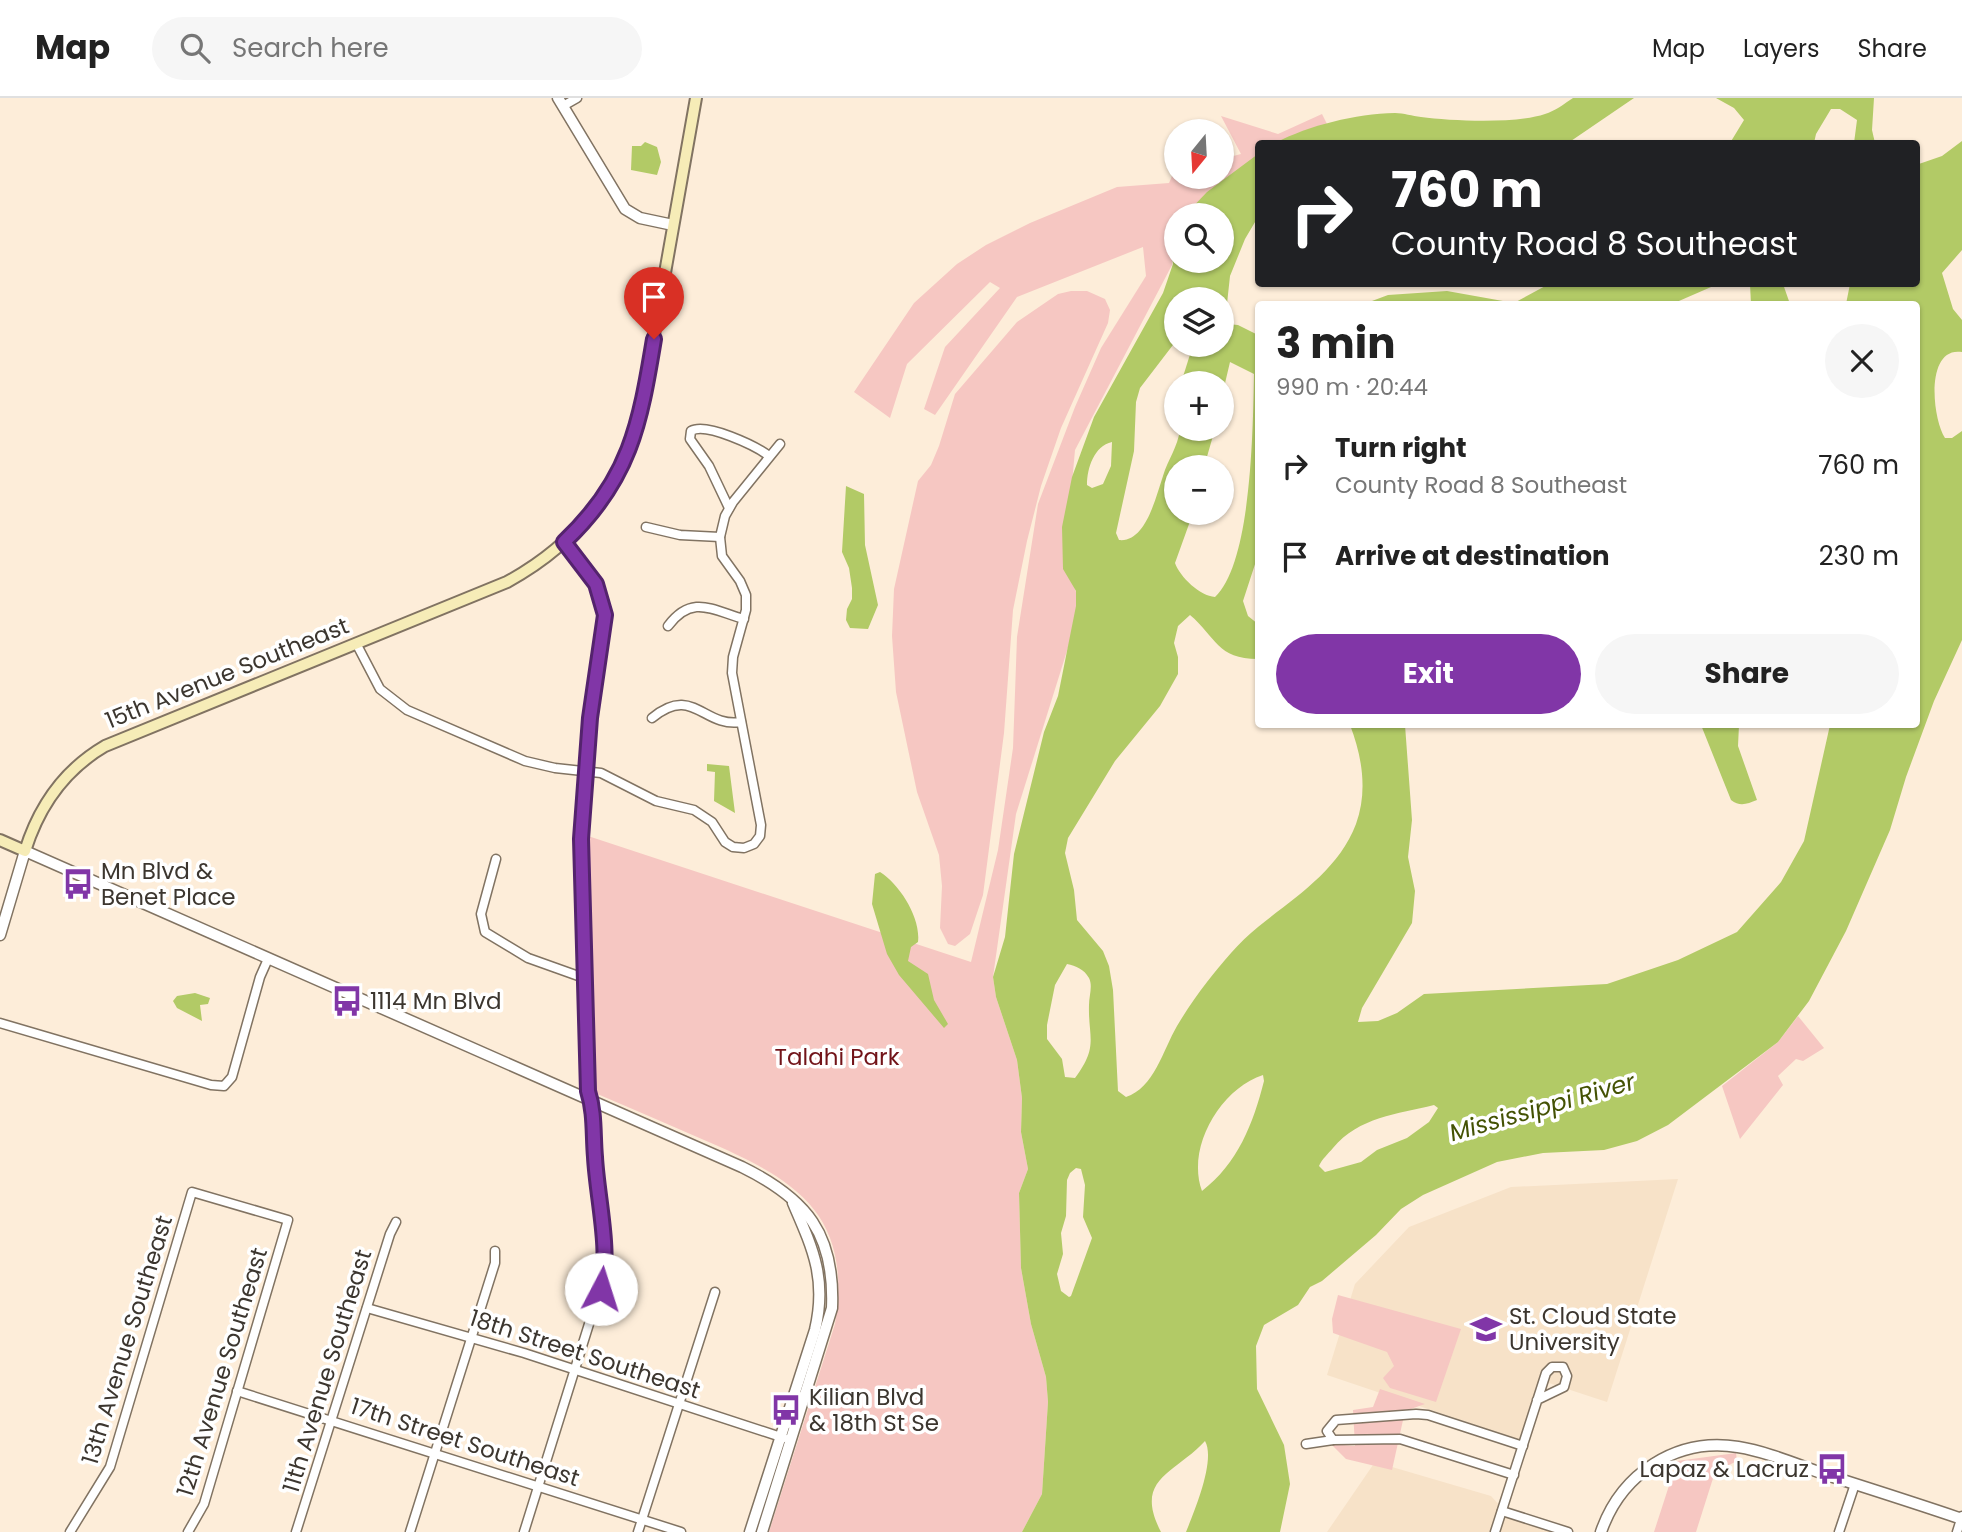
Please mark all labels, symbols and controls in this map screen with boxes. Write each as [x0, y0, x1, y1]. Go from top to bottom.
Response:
search box [152, 17, 642, 80]
text: Map [35, 24, 110, 71]
icon: search [176, 29, 214, 67]
text: Search here [232, 30, 389, 66]
text: Map [1652, 32, 1705, 65]
text: Layers [1743, 32, 1819, 65]
text: Share [1857, 32, 1927, 65]
north arrow [1164, 119, 1234, 189]
map controls [1164, 119, 1234, 525]
text: 760 m [1391, 156, 1543, 224]
icon: right [1276, 168, 1367, 259]
button: search [1164, 203, 1234, 273]
text: County Road 8 Southeast [1391, 221, 1798, 266]
pin [624, 267, 684, 339]
icon: arrive [635, 278, 673, 316]
button: layers [1164, 287, 1234, 357]
text: 3 min [1276, 314, 1396, 373]
button: close [1825, 324, 1899, 398]
button: + [1164, 371, 1234, 441]
text: 990 m · 20:44 [1276, 371, 1428, 403]
text: Turn right [1335, 430, 1467, 466]
icon: right [1276, 447, 1314, 485]
text: 760 m [1818, 447, 1899, 483]
button: − [1164, 455, 1234, 525]
text: County Road 8 Southeast [1335, 469, 1627, 501]
icon: arrive [1276, 538, 1314, 576]
text: Arrive at destination [1335, 538, 1610, 574]
text: 230 m [1819, 538, 1899, 574]
street label: 15th Avenue Southeast [101, 610, 353, 736]
button: Exit [1276, 634, 1581, 714]
button: Share [1595, 634, 1899, 714]
place label: Mn Blvd & Benet Place [101, 855, 236, 913]
bus stop icon: Mn Blvd & Benet Place [61, 867, 95, 901]
bus stop icon: 1114 Mn Blvd [330, 984, 364, 1018]
place label: 1114 Mn Blvd [370, 985, 502, 1017]
park label: Talahi Park [774, 1041, 900, 1073]
water label: Mississippi River [1445, 1064, 1640, 1149]
street label: 13th Avenue Southeast [74, 1212, 180, 1468]
street label: 12th Avenue Southeast [169, 1244, 275, 1500]
street label: 11th Avenue Southeast [275, 1245, 379, 1497]
position arrow [564, 1252, 638, 1326]
place label: St. Cloud State University [1509, 1300, 1676, 1358]
street label: 18th Street Southeast [466, 1302, 704, 1406]
school or university icon: St. Cloud State University [1469, 1312, 1503, 1346]
place label: Kilian Blvd & 18th St Se [809, 1381, 939, 1439]
street label: 17th Street Southeast [346, 1390, 584, 1494]
bus stop icon: Kilian Blvd & 18th St Se [769, 1393, 803, 1427]
bus stop icon: Lapaz & Lacruz [1815, 1452, 1849, 1486]
place label: Lapaz & Lacruz [1639, 1453, 1809, 1485]

